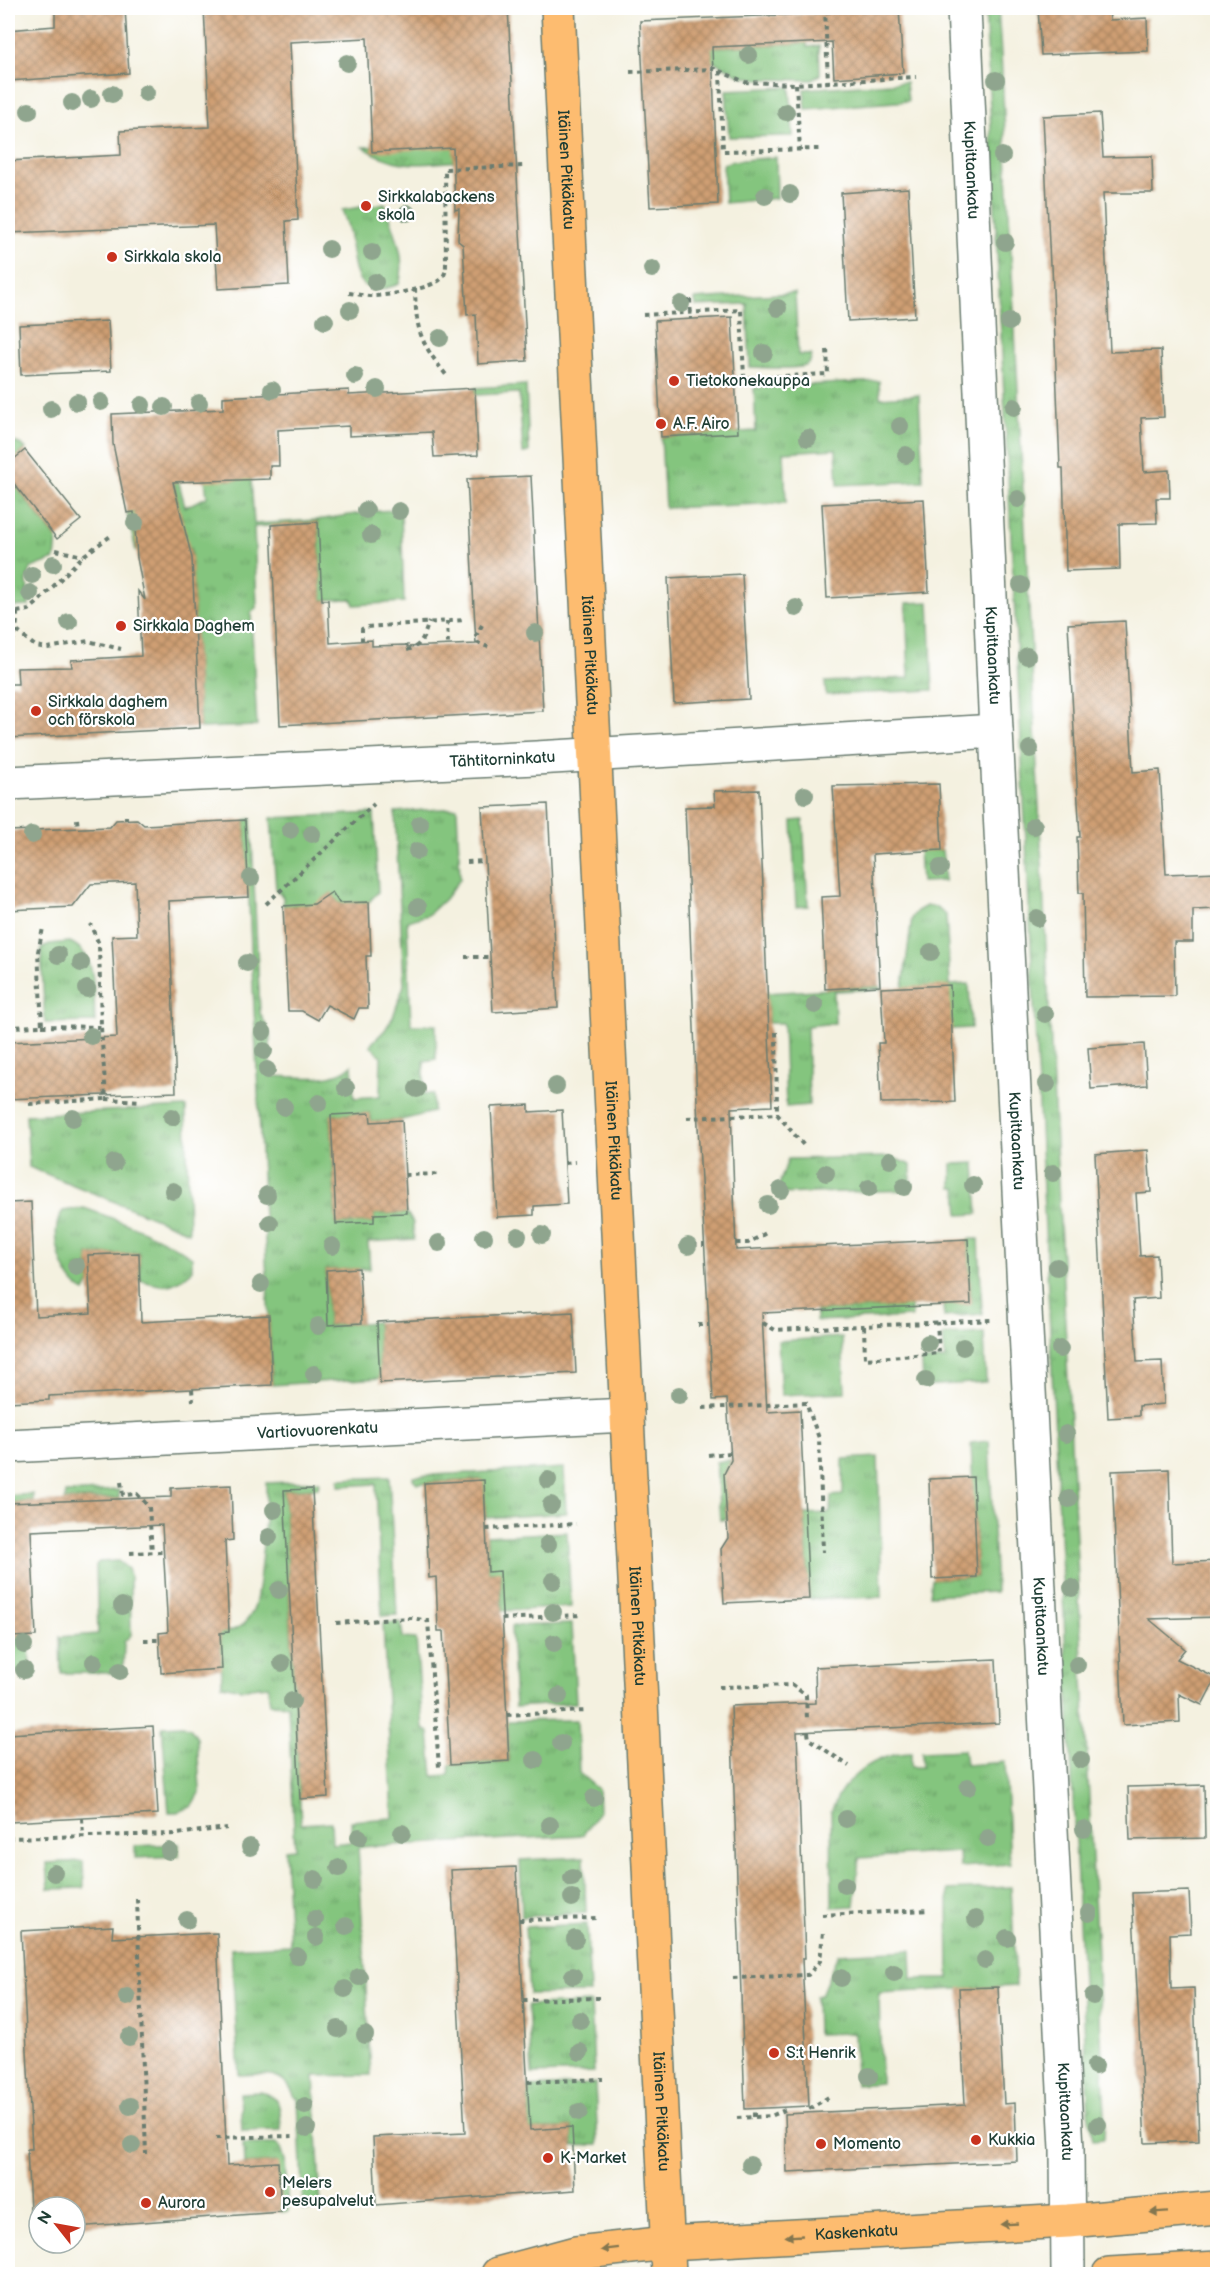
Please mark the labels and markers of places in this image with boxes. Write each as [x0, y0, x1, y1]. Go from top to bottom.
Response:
place label: Sirkkalabackens skola [378, 188, 495, 225]
marker: Sirkkalabackens skola [359, 199, 373, 213]
place label: Sirkkala skola [124, 248, 222, 267]
marker: Sirkkala skola [105, 250, 119, 264]
place label: Tietokonekauppa [686, 372, 810, 391]
marker: Tietokonekauppa [667, 374, 681, 388]
place label: A.F. Airo [673, 415, 730, 434]
marker: A.F. Airo [654, 417, 668, 431]
place label: Sirkkala Daghem [133, 617, 255, 636]
marker: Sirkkala Daghem [114, 619, 128, 633]
place label: Sirkkala daghem och förskola [48, 693, 168, 730]
marker: Sirkkala daghem och förskola [29, 704, 43, 718]
place label: S:t Henrik [786, 2044, 856, 2063]
marker: S:t Henrik [767, 2046, 781, 2060]
place label: Kukkia [988, 2131, 1035, 2150]
marker: Kukkia [969, 2133, 983, 2147]
place label: Momento [833, 2135, 901, 2154]
marker: Momento [814, 2137, 828, 2151]
place label: K-Market [560, 2149, 627, 2168]
marker: K-Market [541, 2151, 555, 2165]
place label: Melers pesupalvelut [282, 2174, 374, 2211]
marker: Melers pesupalvelut [263, 2185, 277, 2199]
place label: Aurora [158, 2194, 206, 2213]
marker: Aurora [139, 2196, 153, 2210]

